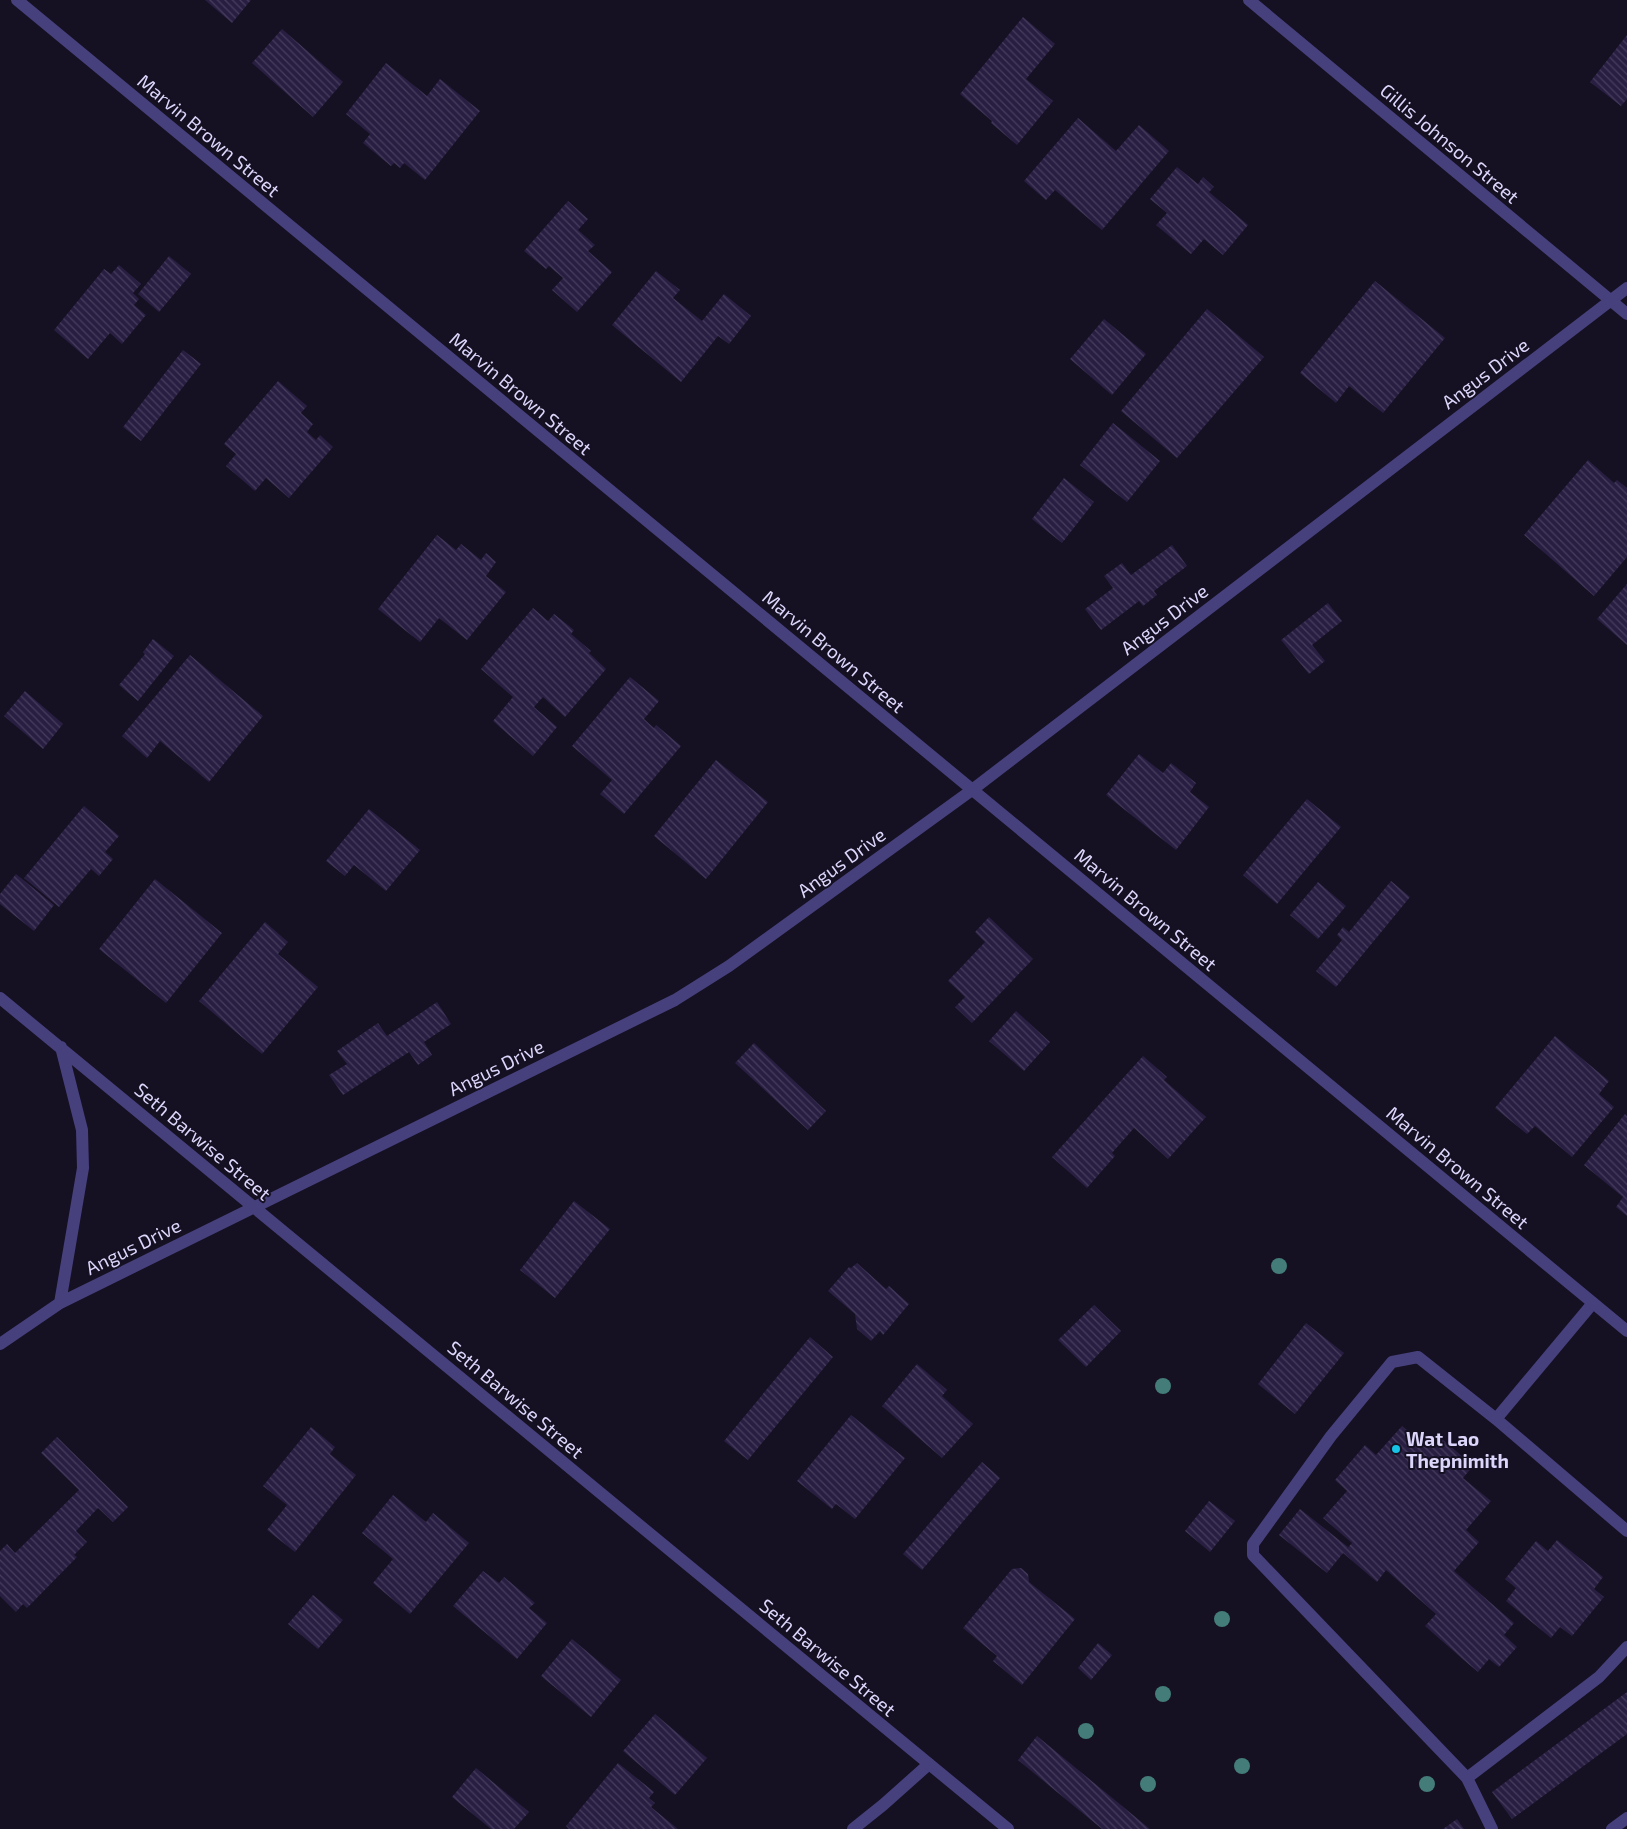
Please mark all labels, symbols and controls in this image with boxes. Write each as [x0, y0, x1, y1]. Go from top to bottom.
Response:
street label: Marvin Brown Street [133, 69, 285, 201]
street label: Gillis Johnson Street [1376, 78, 1524, 208]
street label: Marvin Brown Street [445, 327, 597, 459]
street label: Angus Drive [1437, 333, 1533, 413]
street label: Angus Drive [1116, 579, 1212, 659]
street label: Marvin Brown Street [758, 585, 910, 717]
street label: Angus Drive [792, 822, 890, 902]
street label: Marvin Brown Street [1070, 843, 1222, 975]
street label: Angus Drive [445, 1034, 547, 1100]
street label: Seth Barwise Street [130, 1077, 276, 1205]
street label: Marvin Brown Street [1382, 1101, 1534, 1233]
street label: Angus Drive [82, 1213, 184, 1279]
street label: Seth Barwise Street [443, 1335, 589, 1463]
place label: Wat Lao Thepnimith [1406, 1427, 1509, 1472]
marker: Wat Lao Thepnimith [1390, 1443, 1402, 1455]
street label: Seth Barwise Street [755, 1593, 901, 1721]

